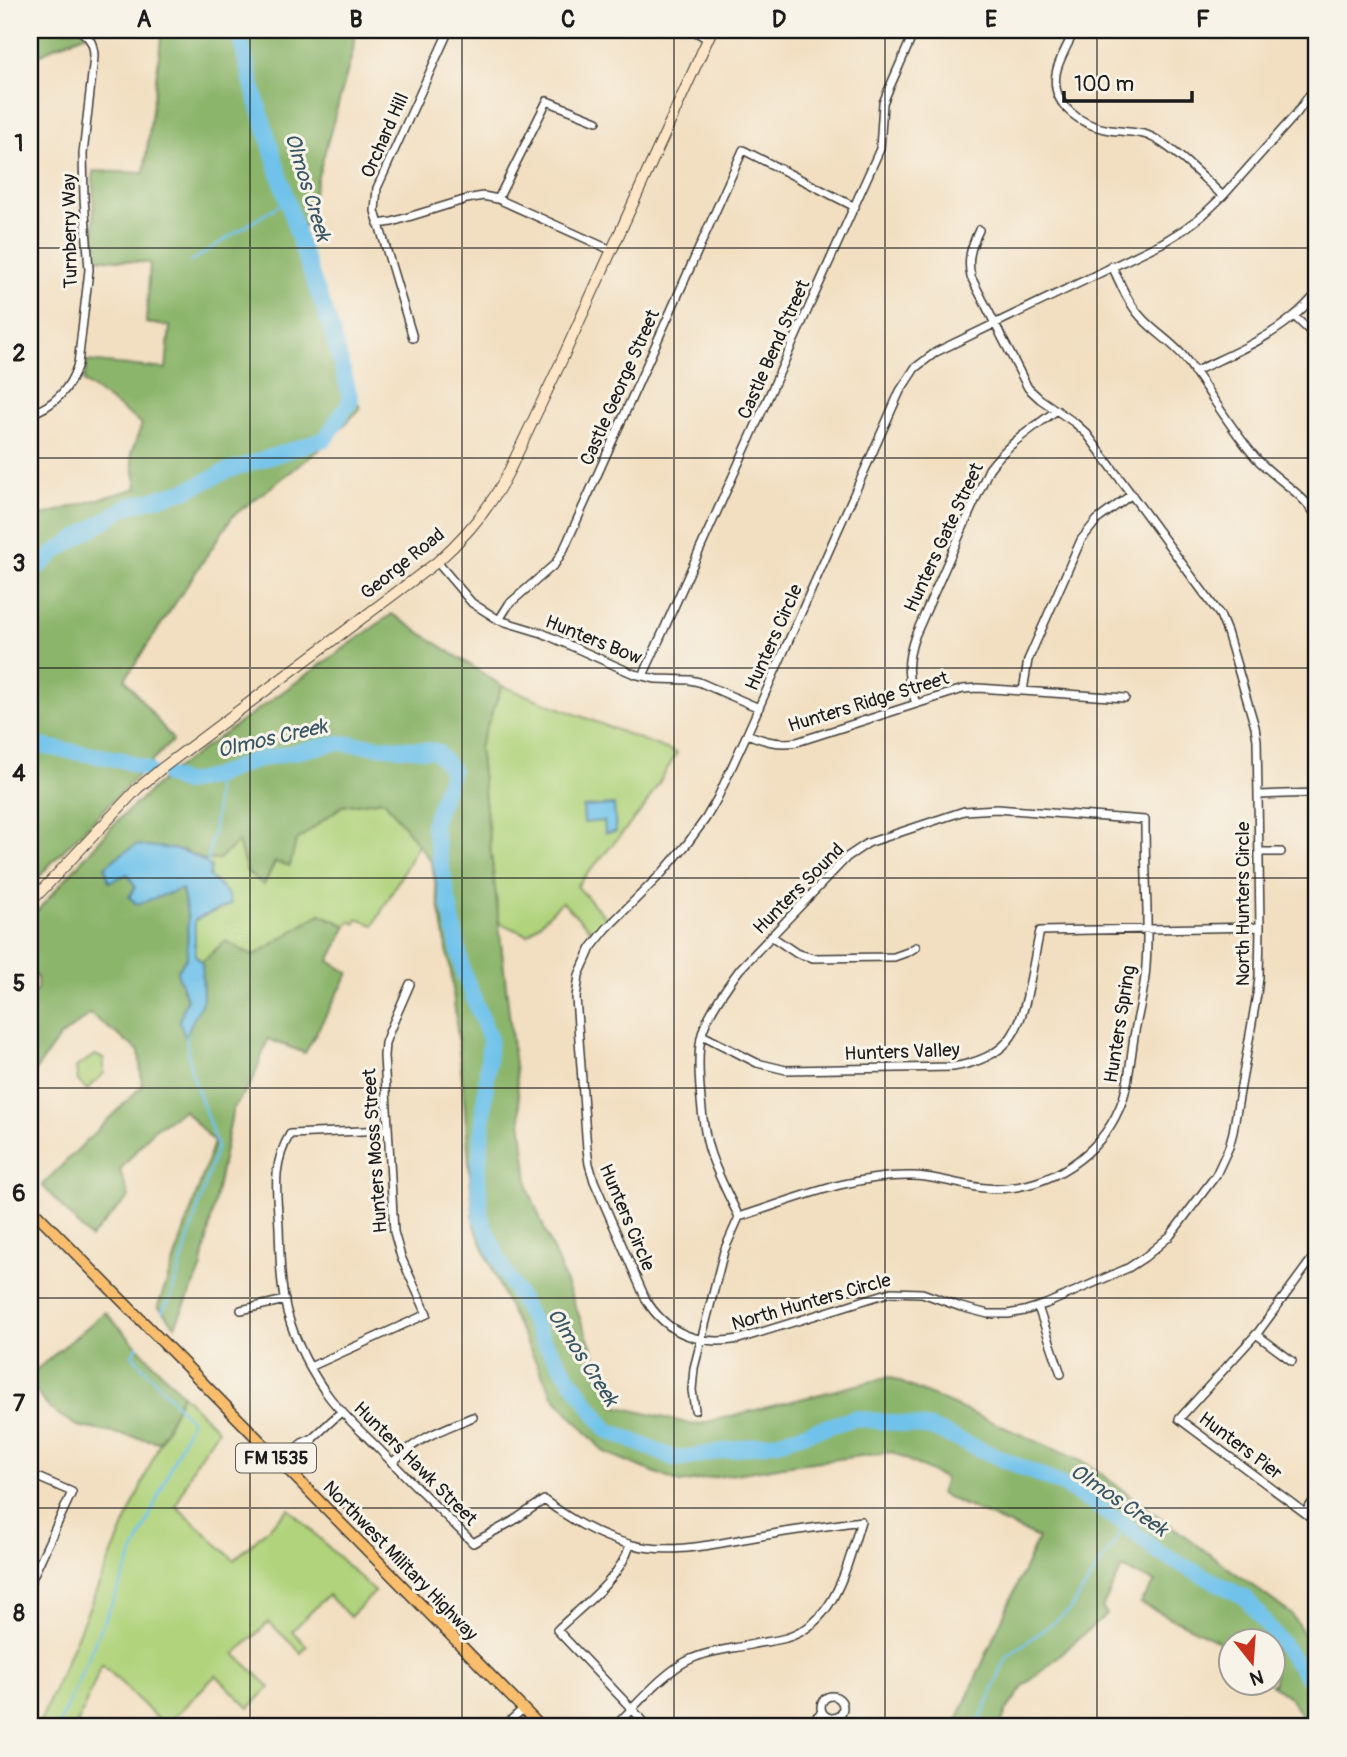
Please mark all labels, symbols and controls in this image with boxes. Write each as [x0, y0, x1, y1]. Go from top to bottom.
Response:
text: A [137, 5, 152, 34]
text: B [349, 5, 363, 34]
text: C [561, 5, 575, 34]
text: D [772, 5, 786, 34]
text: E [985, 5, 997, 34]
text: F [1196, 5, 1210, 34]
scale bar [1064, 60, 1191, 104]
text: 100 m [1074, 71, 1134, 98]
street label: Orchard Hill [356, 89, 414, 182]
text: 1 [15, 129, 24, 158]
water label: Olmos Creek [278, 130, 337, 247]
street label: Turnberry Way [57, 173, 83, 289]
street label: Castle Bend Street [732, 276, 816, 423]
street label: Castle George Street [575, 305, 665, 469]
text: 2 [13, 339, 26, 368]
street label: Hunters Gate Street [899, 459, 989, 616]
street label: George Road [356, 523, 450, 605]
text: 3 [13, 549, 25, 578]
street label: Hunters Circle [740, 580, 808, 694]
street label: Hunters Bow [542, 610, 646, 670]
street label: Hunters Ridge Street [785, 666, 952, 738]
water label: Olmos Creek [215, 712, 332, 764]
text: 4 [12, 759, 26, 788]
street label: North Hunters Circle [1231, 821, 1255, 986]
street label: Hunters Sound [748, 838, 849, 939]
street label: Hunters Spring [1099, 964, 1141, 1085]
text: 5 [13, 969, 25, 998]
street label: Hunters Valley [844, 1038, 960, 1066]
street label: Hunters Moss Street [357, 1067, 393, 1234]
street label: Hunters Circle [594, 1160, 661, 1275]
text: 6 [12, 1179, 26, 1208]
street label: North Hunters Circle [729, 1268, 894, 1336]
water label: Olmos Creek [541, 1303, 626, 1413]
text: 7 [13, 1389, 26, 1418]
street label: Hunters Hawk Street [348, 1397, 483, 1531]
street label: Hunters Pier [1194, 1407, 1287, 1485]
road number: FM 1535 [236, 1443, 316, 1472]
water label: Olmos Creek [1065, 1458, 1174, 1544]
street label: Northwest Military Highway [318, 1476, 483, 1646]
text: 8 [13, 1599, 25, 1628]
north arrow [1218, 1628, 1288, 1698]
text: N [1247, 1664, 1266, 1691]

